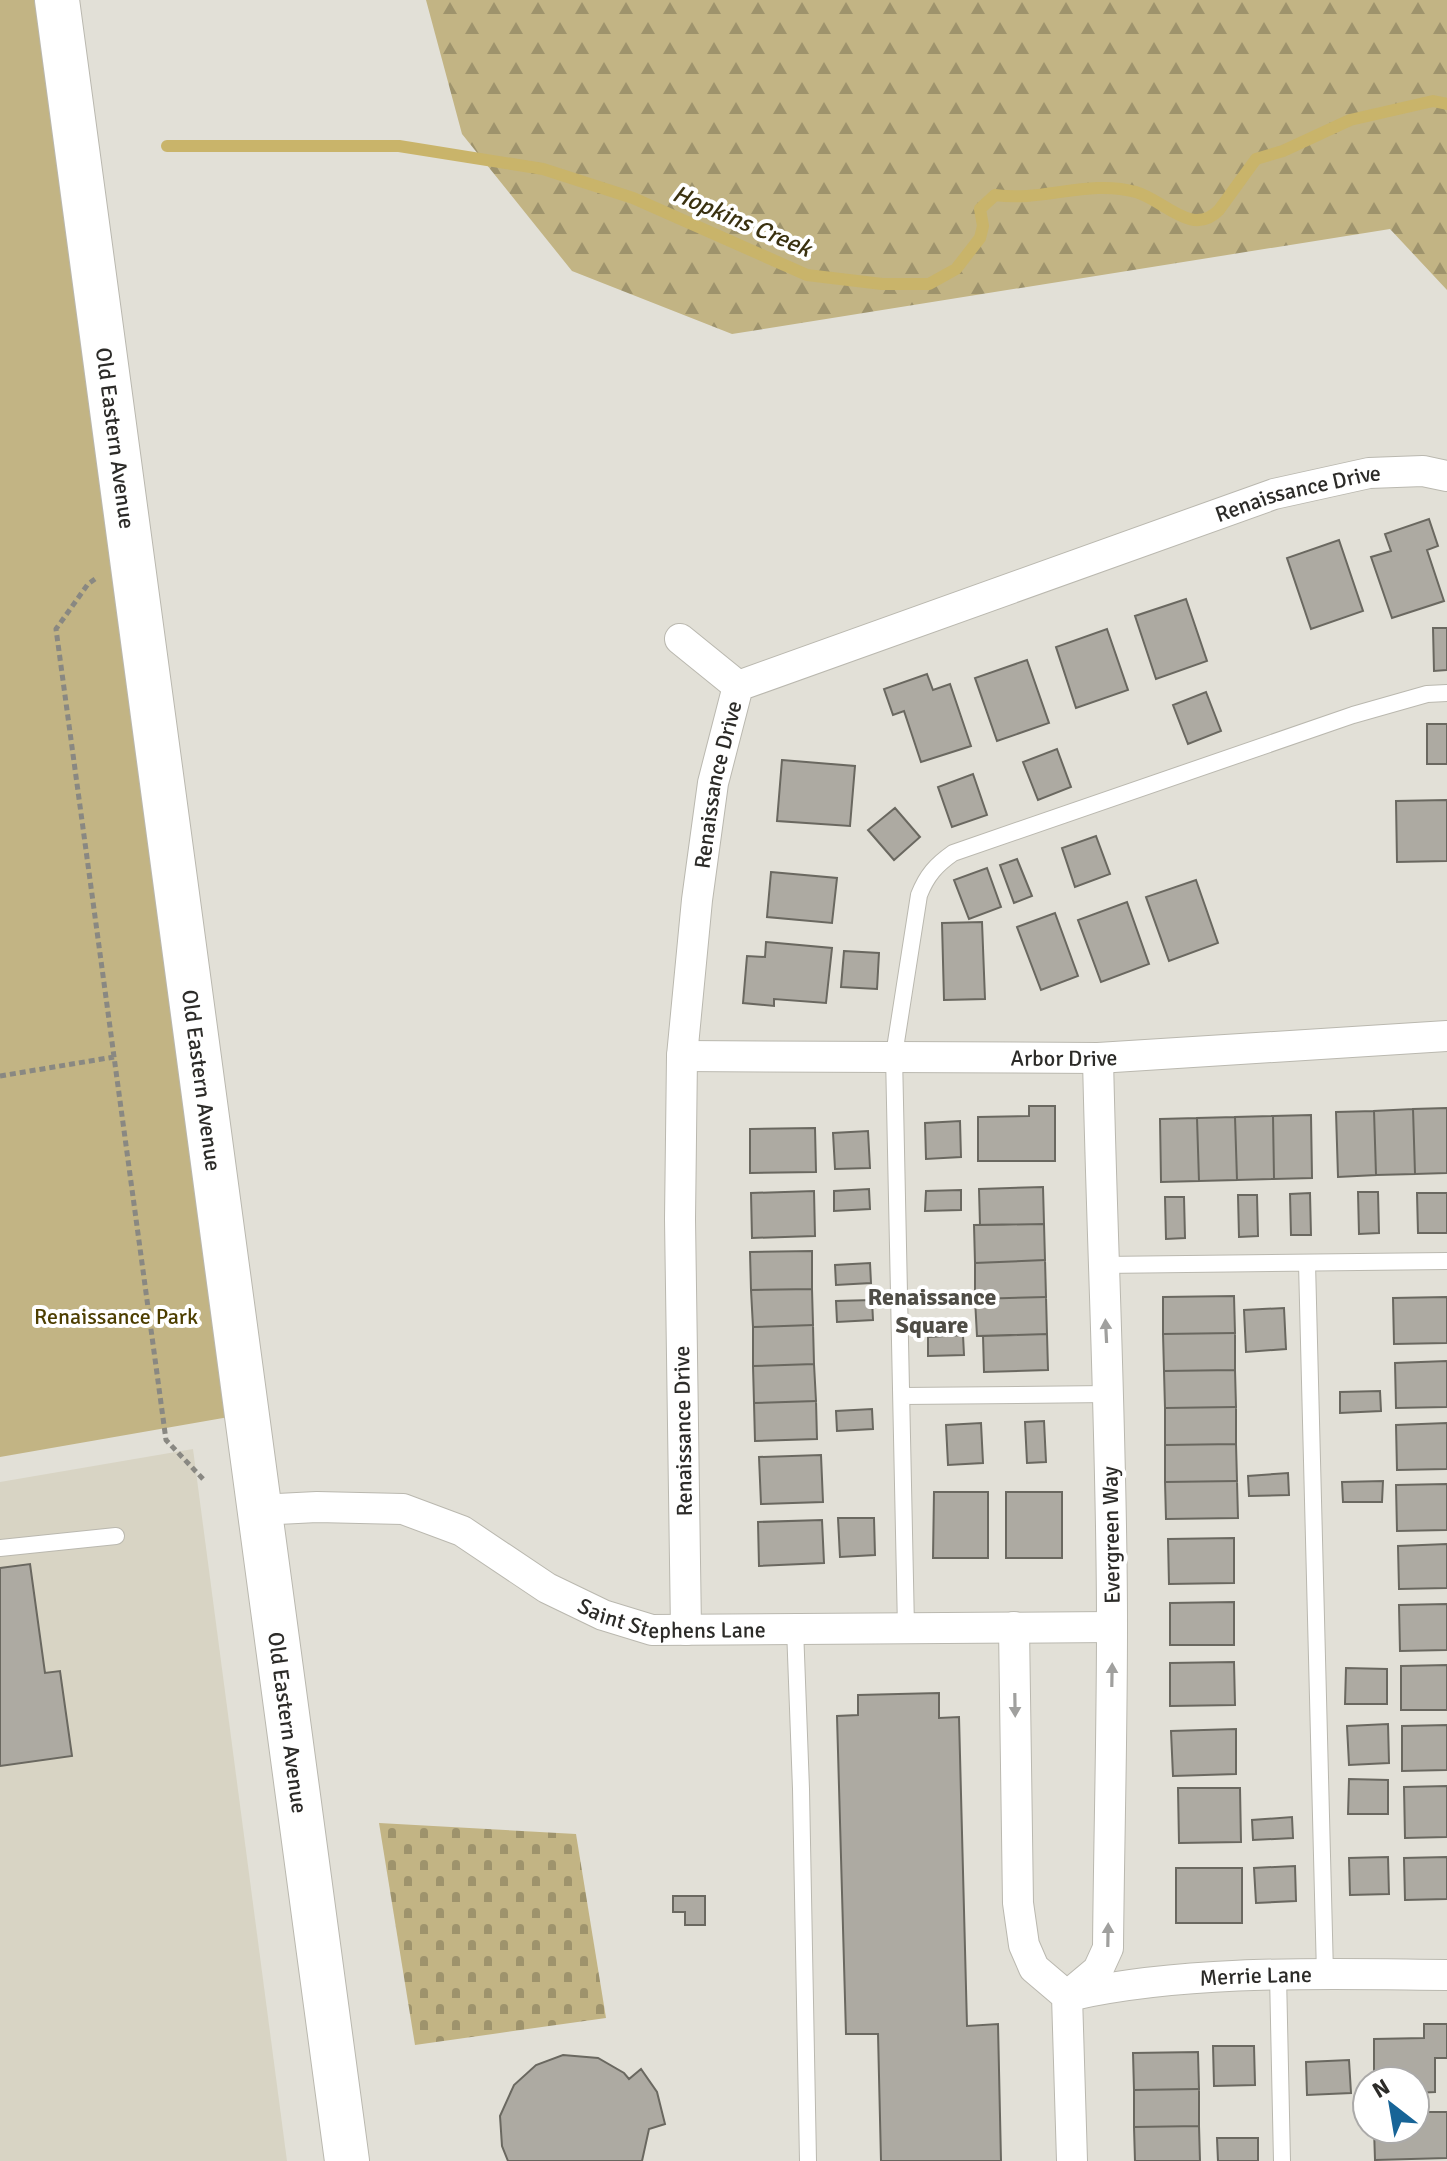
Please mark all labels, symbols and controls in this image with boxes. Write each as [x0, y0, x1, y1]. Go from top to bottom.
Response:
water label: Hopkins Creek [668, 178, 818, 264]
street label: Old Eastern Avenue [90, 346, 141, 530]
street label: Renaissance Drive [1211, 459, 1381, 528]
street label: Renaissance Drive [688, 698, 747, 870]
street label: Old Eastern Avenue [176, 988, 228, 1173]
street label: Arbor Drive [1011, 1043, 1118, 1072]
district label: Renaissance Square [868, 1282, 996, 1340]
park label: Renaissance Park [34, 1303, 198, 1330]
one-way arrow [1099, 1318, 1112, 1343]
street label: Renaissance Drive [668, 1345, 698, 1517]
street label: Evergreen Way [1096, 1465, 1126, 1604]
street label: Saint Stephens Lane [573, 1591, 766, 1644]
street label: Old Eastern Avenue [263, 1630, 314, 1815]
one-way arrow [1105, 1662, 1118, 1687]
one-way arrow [1009, 1693, 1021, 1718]
one-way arrow [1102, 1922, 1114, 1947]
street label: Merrie Lane [1199, 1960, 1312, 1991]
north arrow [1351, 2065, 1431, 2145]
text: N [1367, 2073, 1394, 2104]

